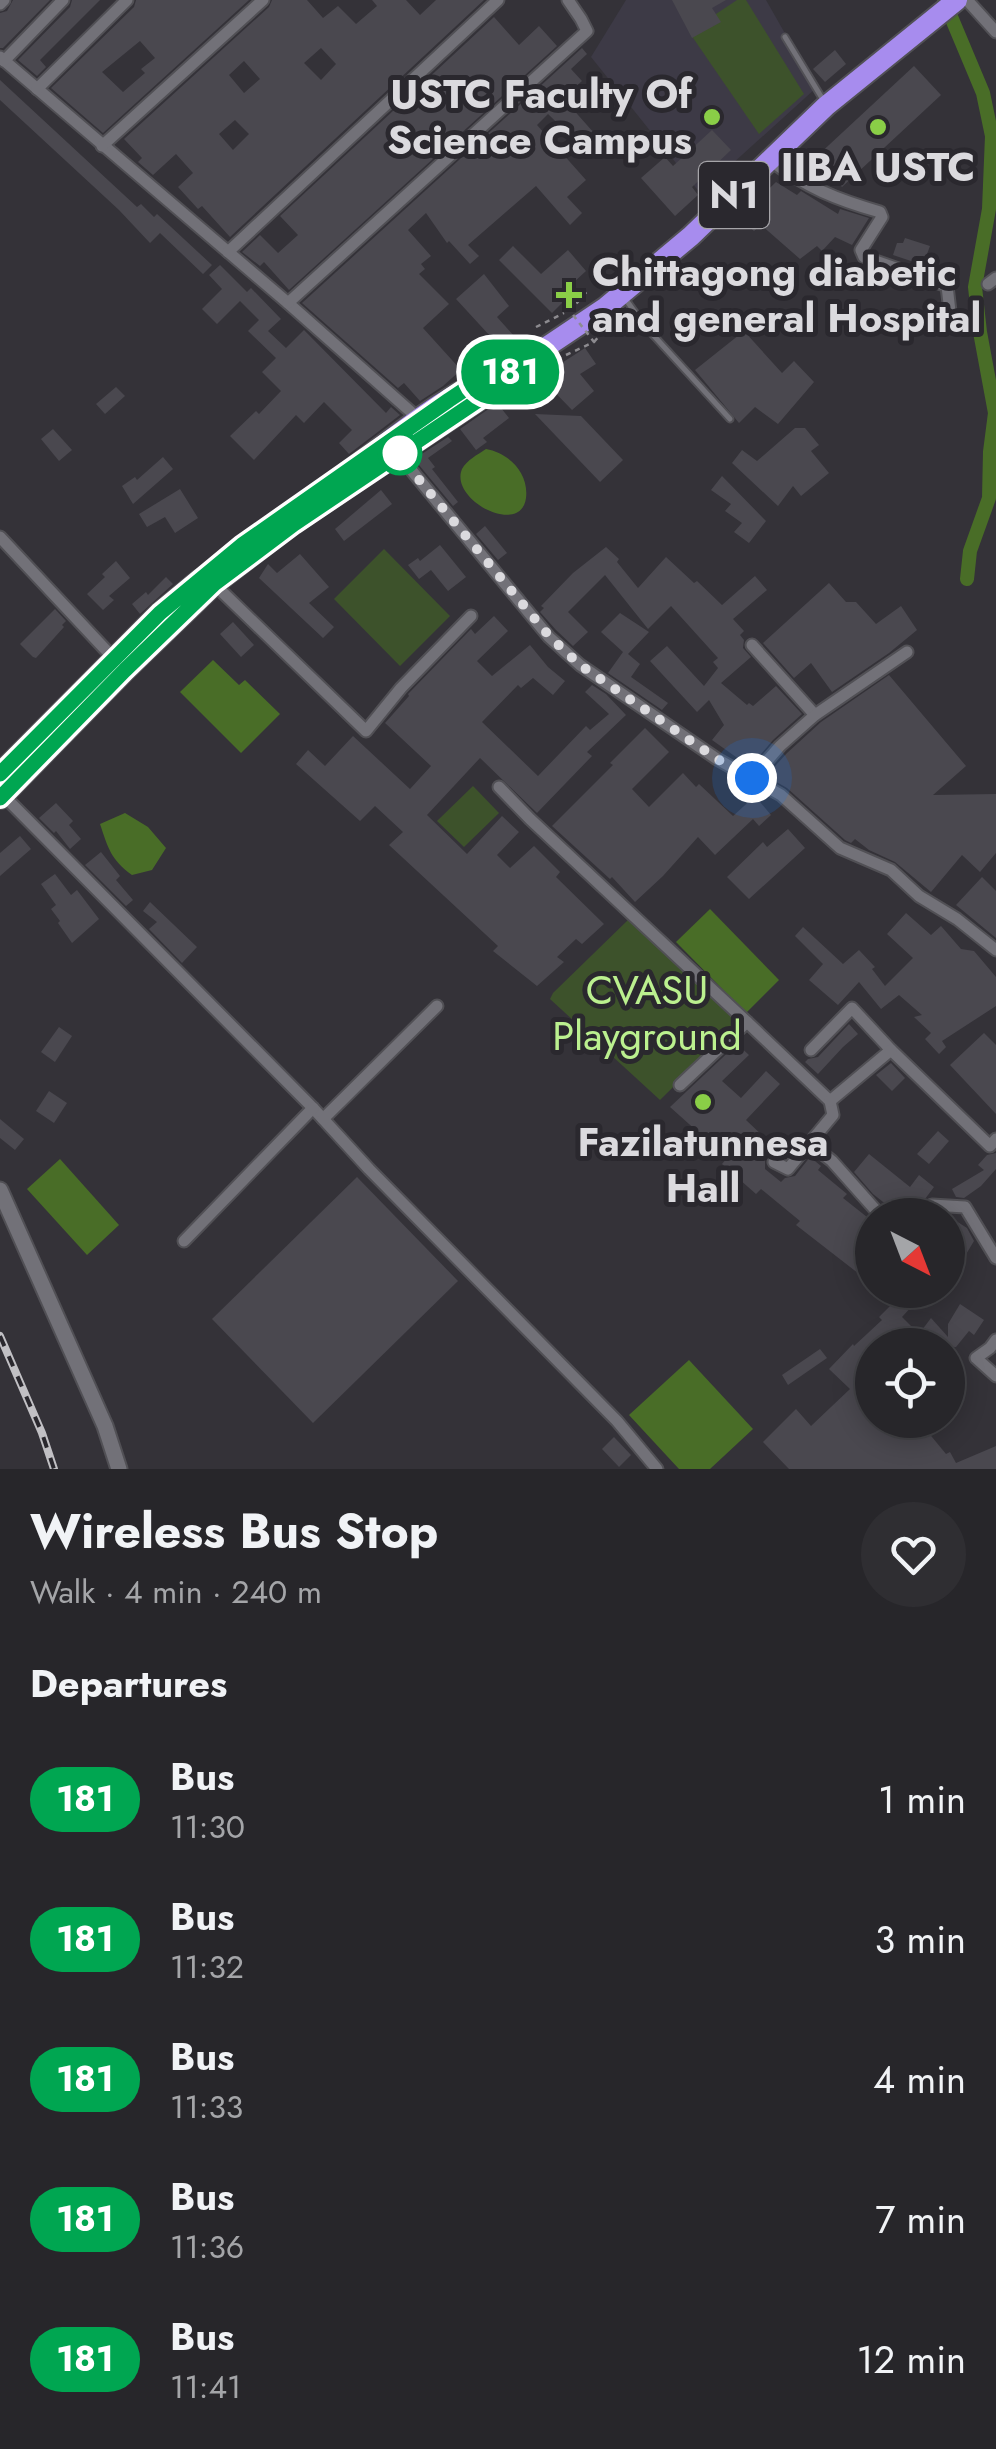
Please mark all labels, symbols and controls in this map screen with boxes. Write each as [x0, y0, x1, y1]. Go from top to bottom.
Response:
place label: USTC Faculty Of Science Campus [387, 65, 694, 169]
marker: USTC Faculty Of Science Campus [701, 106, 723, 128]
marker: IIBA USTC [867, 116, 889, 138]
place label: IIBA USTC [781, 138, 975, 196]
road number: N1 [699, 162, 769, 228]
place label: Chittagong diabetic and general Hospital [592, 243, 981, 347]
marker: Chittagong diabetic and general Hospital [556, 282, 582, 308]
line badge: 181 [452, 340, 568, 404]
text: 181 [481, 347, 539, 397]
unlabelled marker [379, 432, 421, 474]
your location [727, 753, 777, 803]
park label: CVASU Playground [552, 961, 742, 1065]
marker: Fazilatunnesa Hall [692, 1091, 714, 1113]
place label: Fazilatunnesa Hall [577, 1113, 829, 1217]
north arrow [855, 1198, 965, 1308]
map controls [855, 1198, 965, 1438]
button: locate [855, 1328, 965, 1438]
text: Wireless Bus Stop [30, 1497, 438, 1566]
button: heart [861, 1502, 966, 1607]
text: Walk · 4 min · 240 m [30, 1569, 322, 1615]
text: Departures [30, 1656, 227, 1711]
text: Bus [170, 1749, 234, 1804]
text: 1 min [878, 1772, 966, 1827]
text: 181 [56, 1774, 114, 1824]
text: 11:30 [170, 1804, 245, 1850]
text: Bus [170, 1889, 234, 1944]
text: 3 min [874, 1912, 966, 1967]
text: 181 [56, 1914, 114, 1964]
text: 11:32 [170, 1944, 244, 1990]
text: Bus [170, 2029, 234, 2084]
text: 4 min [873, 2052, 966, 2107]
text: 181 [56, 2054, 114, 2104]
text: 11:33 [170, 2084, 243, 2130]
text: Bus [170, 2169, 234, 2224]
text: 7 min [875, 2192, 966, 2247]
text: 181 [56, 2194, 114, 2244]
text: 11:36 [170, 2224, 244, 2270]
text: Bus [170, 2309, 234, 2364]
text: 12 min [856, 2332, 966, 2387]
text: 181 [56, 2334, 114, 2384]
text: 11:41 [170, 2364, 241, 2410]

